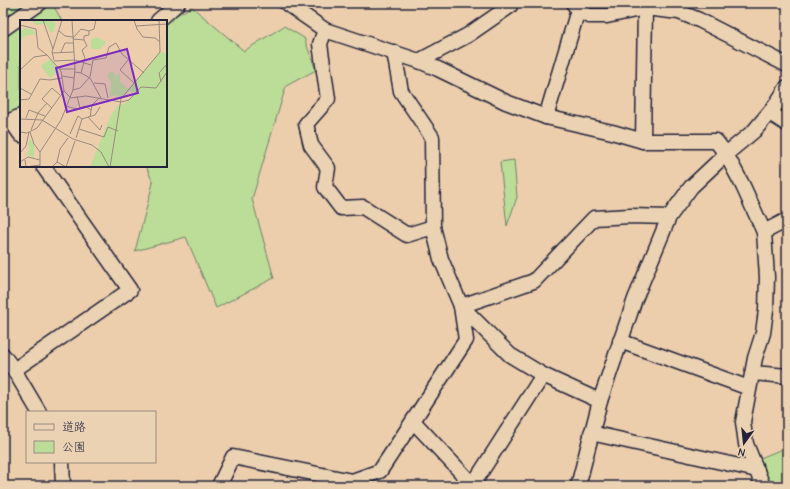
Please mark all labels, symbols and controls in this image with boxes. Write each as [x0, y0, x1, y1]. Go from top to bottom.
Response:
inset map [20, 20, 167, 167]
legend [26, 411, 156, 463]
text: 道路 [62, 420, 86, 434]
north arrow [724, 423, 764, 463]
text: 公園 [62, 440, 86, 454]
text: N [736, 445, 747, 459]

